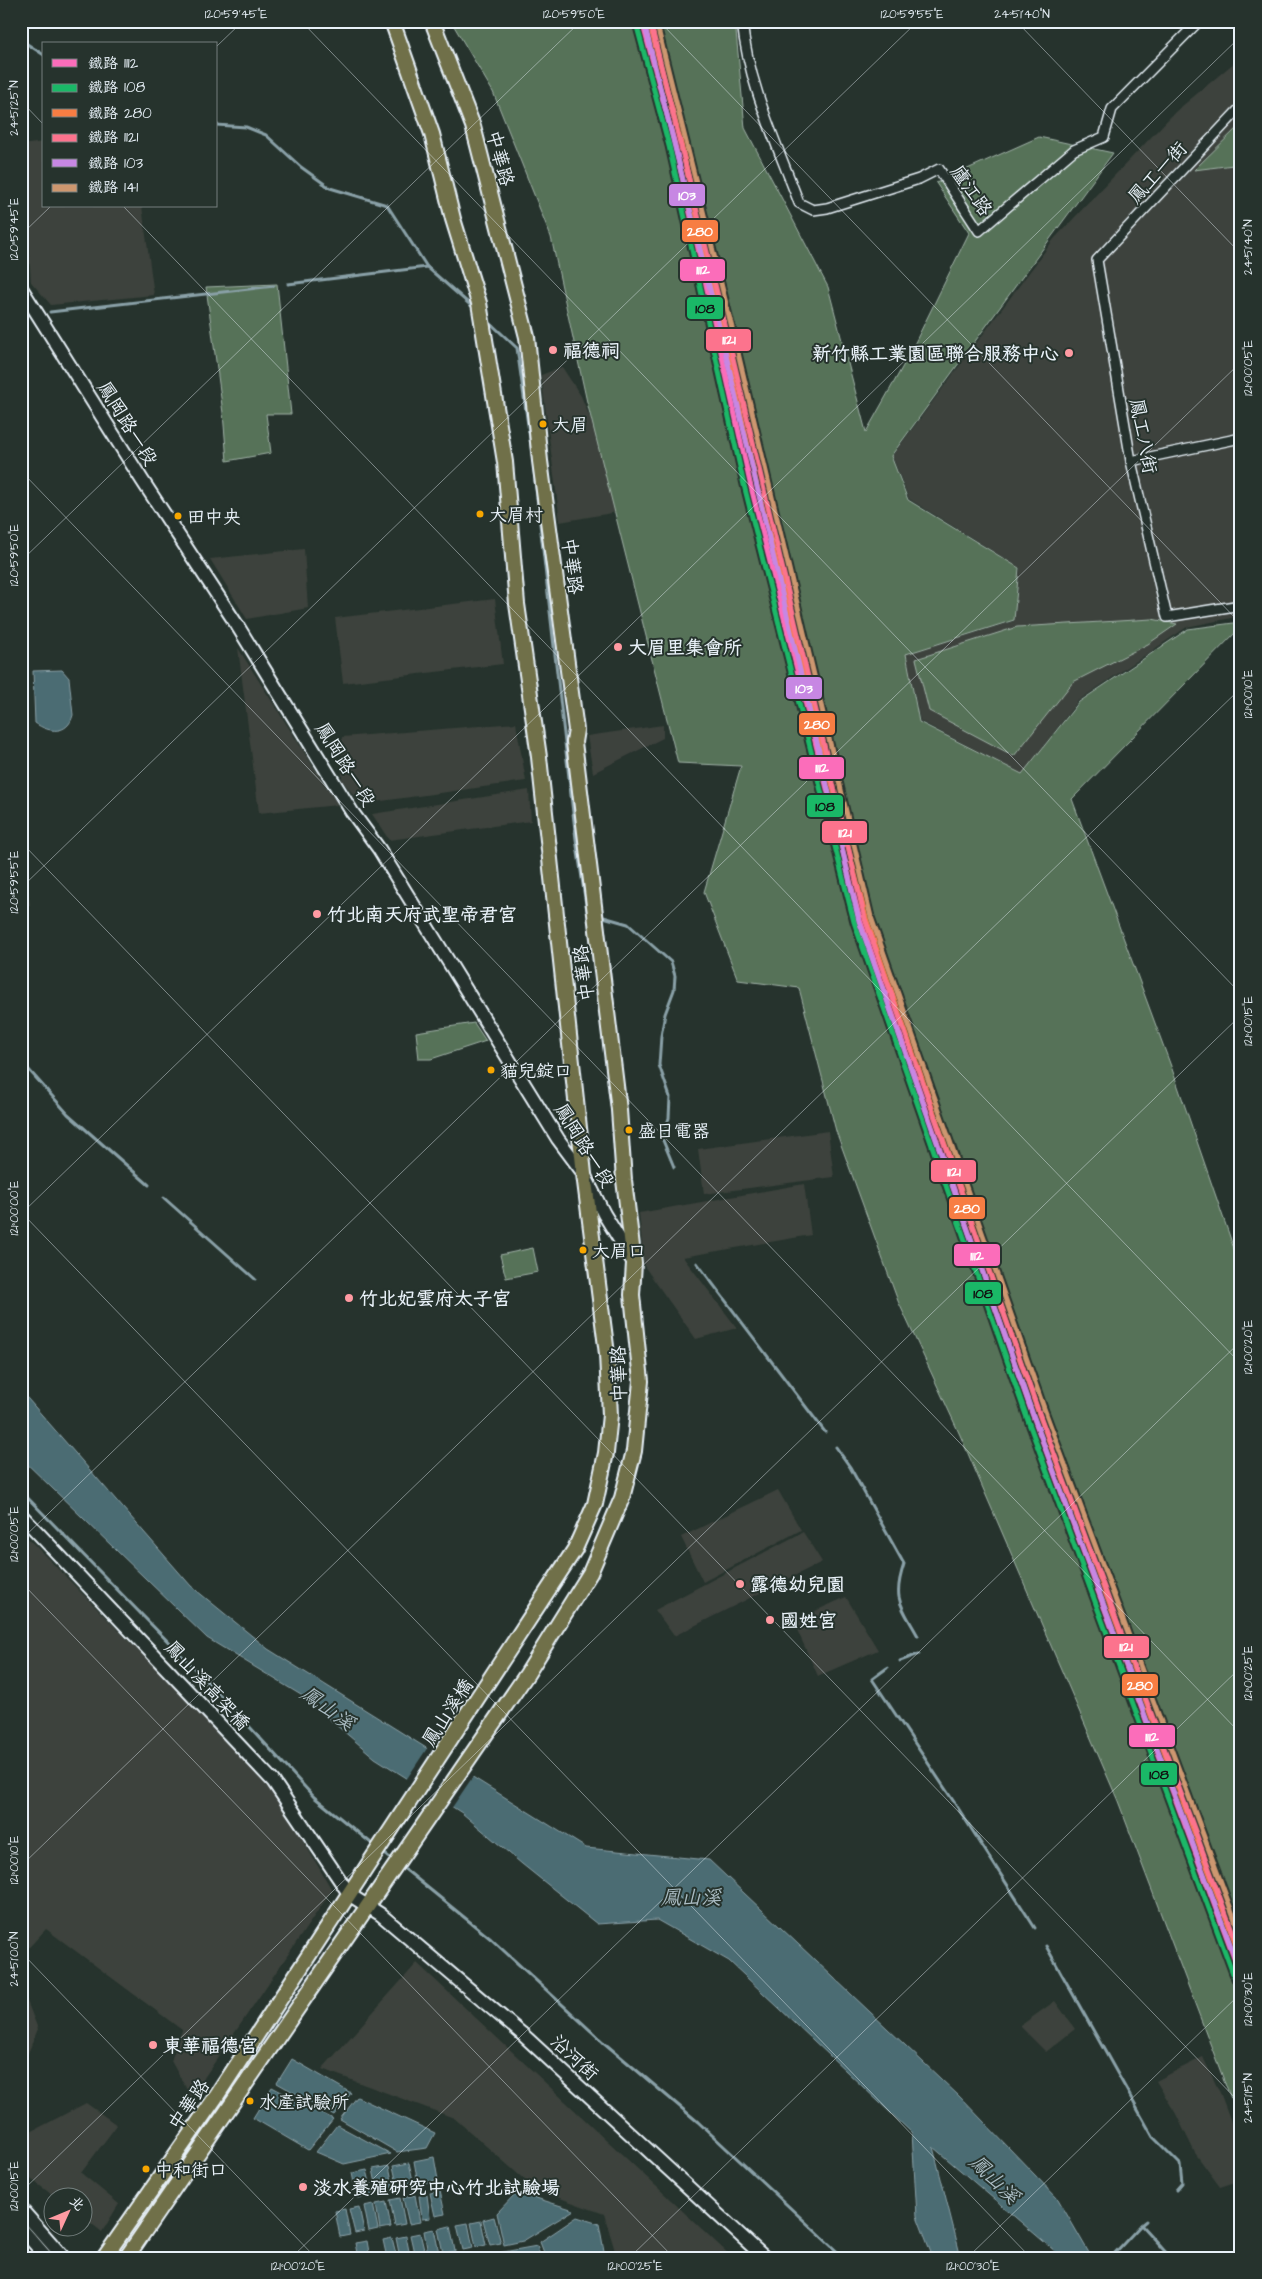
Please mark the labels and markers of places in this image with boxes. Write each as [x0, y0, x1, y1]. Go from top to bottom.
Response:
place label: 福德祠 [563, 338, 620, 365]
place label: 新竹縣工業園區聯合服務中心 [812, 341, 1059, 368]
marker: 福德祠 [547, 344, 559, 356]
marker: 新竹縣工業園區聯合服務中心 [1063, 347, 1075, 359]
place label: 大眉 [552, 413, 588, 438]
marker: 大眉 [538, 419, 548, 429]
place label: 大眉村 [489, 503, 543, 528]
place label: 田中央 [187, 505, 241, 530]
marker: 大眉村 [475, 509, 485, 519]
marker: 田中央 [173, 511, 183, 521]
place label: 大眉里集會所 [628, 635, 742, 662]
marker: 大眉里集會所 [612, 641, 624, 653]
place label: 竹北南天府武聖帝君宮 [327, 902, 517, 929]
marker: 竹北南天府武聖帝君宮 [311, 908, 323, 920]
place label: 貓兒錠口 [500, 1059, 572, 1084]
marker: 貓兒錠口 [486, 1065, 496, 1075]
place label: 盛日電器 [638, 1119, 710, 1144]
marker: 盛日電器 [624, 1125, 634, 1135]
place label: 大眉口 [592, 1239, 646, 1264]
marker: 大眉口 [578, 1245, 588, 1255]
place label: 竹北妃雲府太子宮 [359, 1286, 511, 1313]
marker: 竹北妃雲府太子宮 [343, 1292, 355, 1304]
place label: 露德幼兒園 [750, 1572, 845, 1599]
marker: 露德幼兒園 [734, 1578, 746, 1590]
place label: 國姓宫 [780, 1608, 837, 1635]
marker: 國姓宫 [764, 1614, 776, 1626]
place label: 東華福德宮 [163, 2033, 258, 2060]
marker: 東華福德宮 [147, 2039, 159, 2051]
place label: 水產試驗所 [259, 2090, 349, 2115]
marker: 水產試驗所 [245, 2096, 255, 2106]
place label: 中和街口 [155, 2158, 227, 2183]
marker: 中和街口 [141, 2164, 151, 2174]
place label: 淡水養殖研究中心竹北試驗場 [313, 2175, 560, 2202]
marker: 淡水養殖研究中心竹北試驗場 [297, 2181, 309, 2193]

